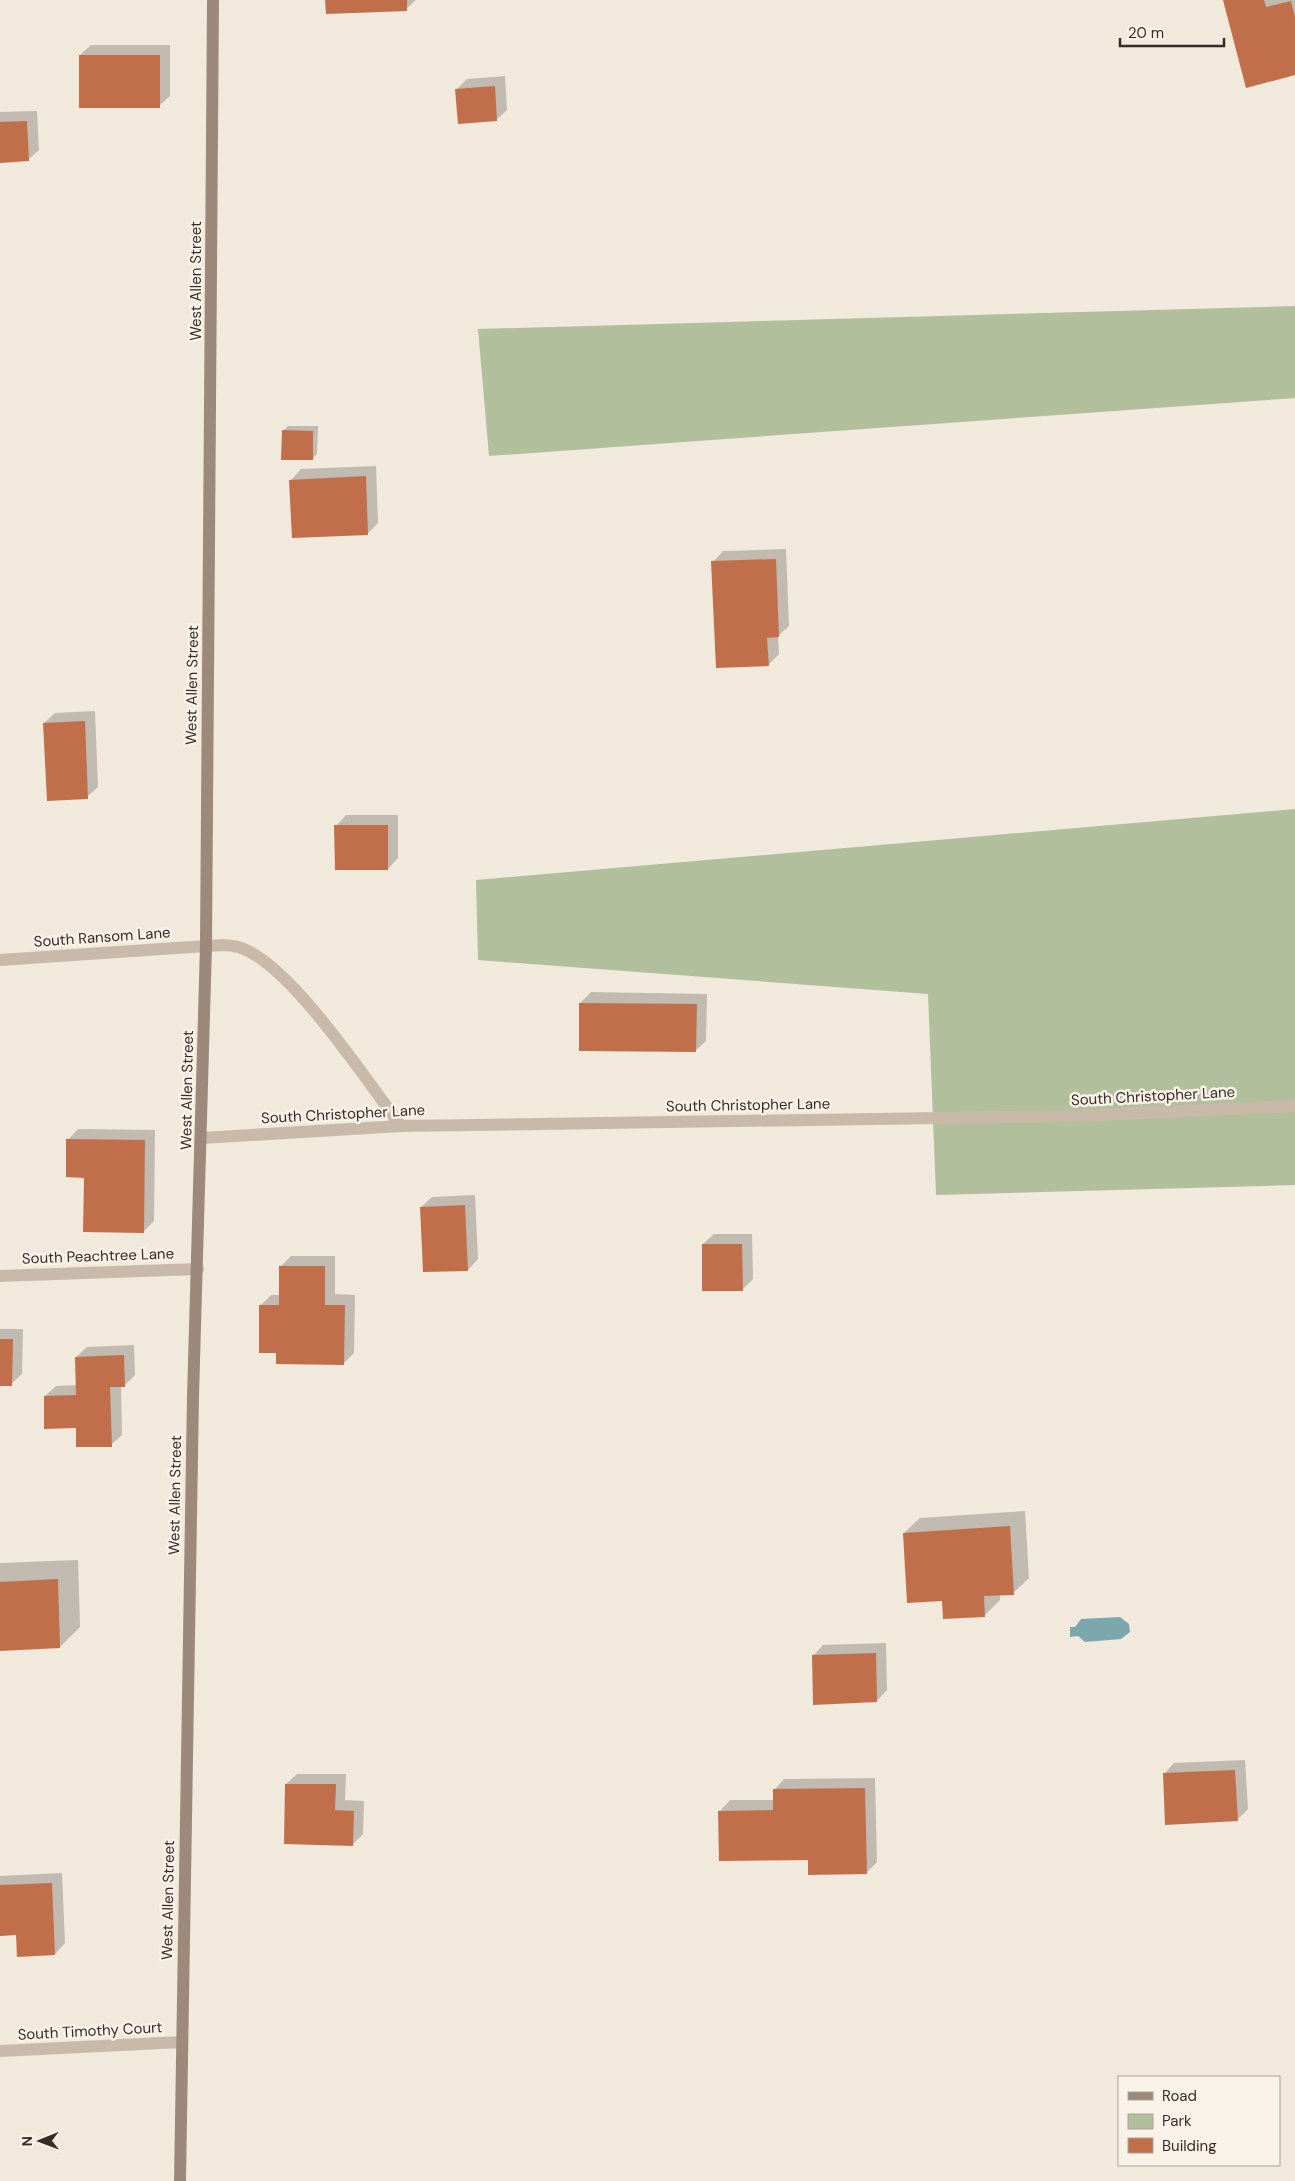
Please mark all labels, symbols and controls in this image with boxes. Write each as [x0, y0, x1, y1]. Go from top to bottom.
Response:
scale bar [1120, 15, 1224, 47]
text: 20 m [1128, 23, 1164, 43]
street label: West Allen Street [186, 221, 206, 341]
street label: West Allen Street [181, 625, 203, 745]
street label: South Ransom Lane [33, 922, 171, 952]
street label: West Allen Street [176, 1030, 198, 1150]
street label: South Christopher Lane [1070, 1082, 1236, 1110]
street label: South Christopher Lane [666, 1094, 830, 1116]
street label: South Christopher Lane [260, 1100, 426, 1128]
street label: South Peachtree Lane [22, 1243, 174, 1269]
street label: West Allen Street [164, 1435, 186, 1555]
street label: West Allen Street [157, 1840, 179, 1960]
street label: South Timothy Court [17, 2017, 163, 2045]
legend [1118, 2076, 1280, 2166]
text: Road [1162, 2086, 1197, 2106]
text: Park [1162, 2111, 1192, 2131]
north arrow [15, 2116, 65, 2166]
text: N [18, 2136, 36, 2146]
text: Building [1162, 2136, 1217, 2156]

